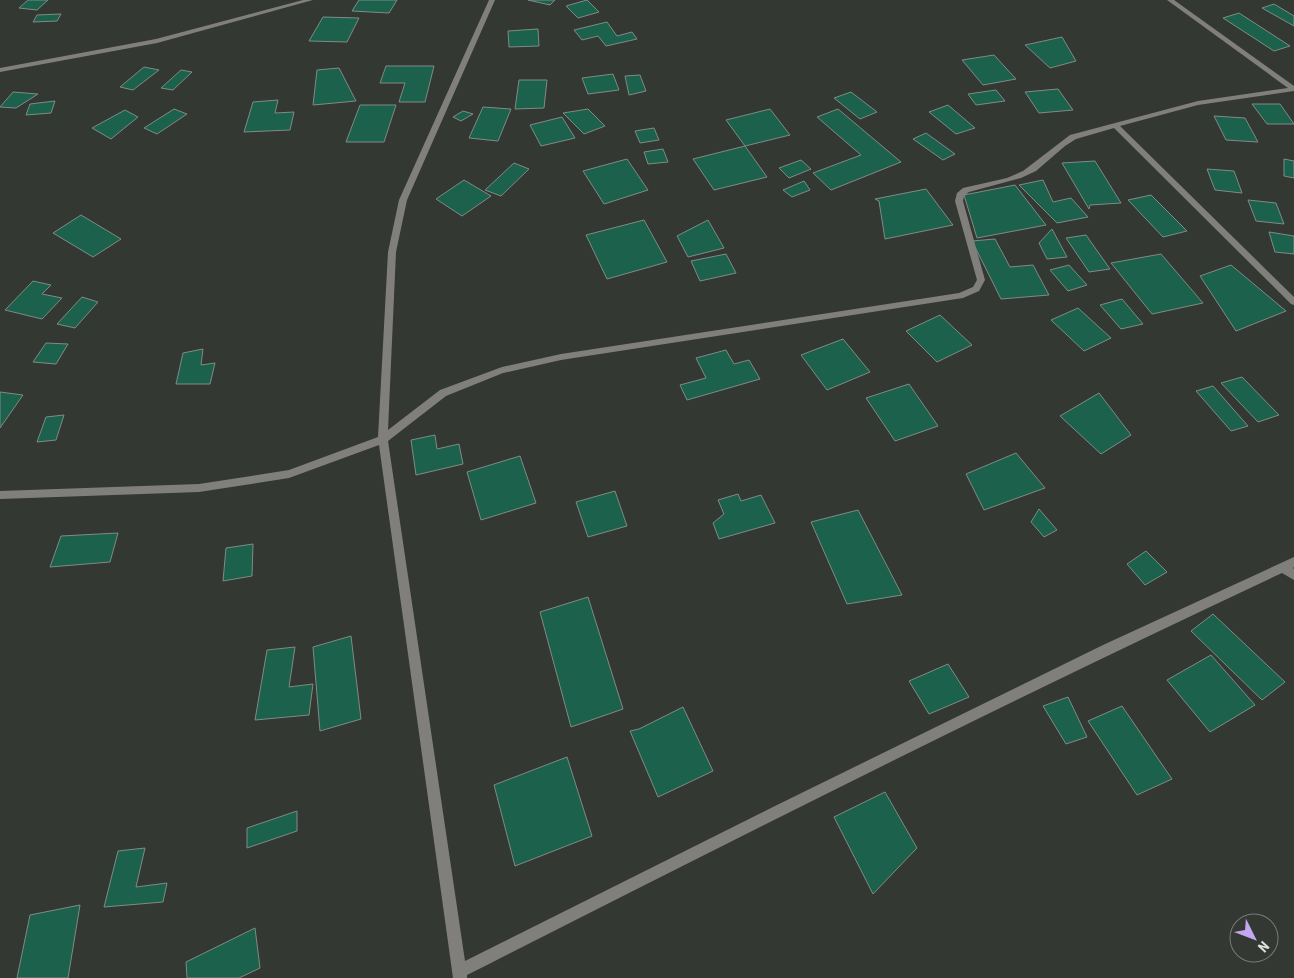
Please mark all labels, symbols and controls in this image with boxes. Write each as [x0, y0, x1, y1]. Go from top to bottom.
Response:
north arrow [1229, 913, 1279, 963]
text: N [1255, 938, 1272, 955]

